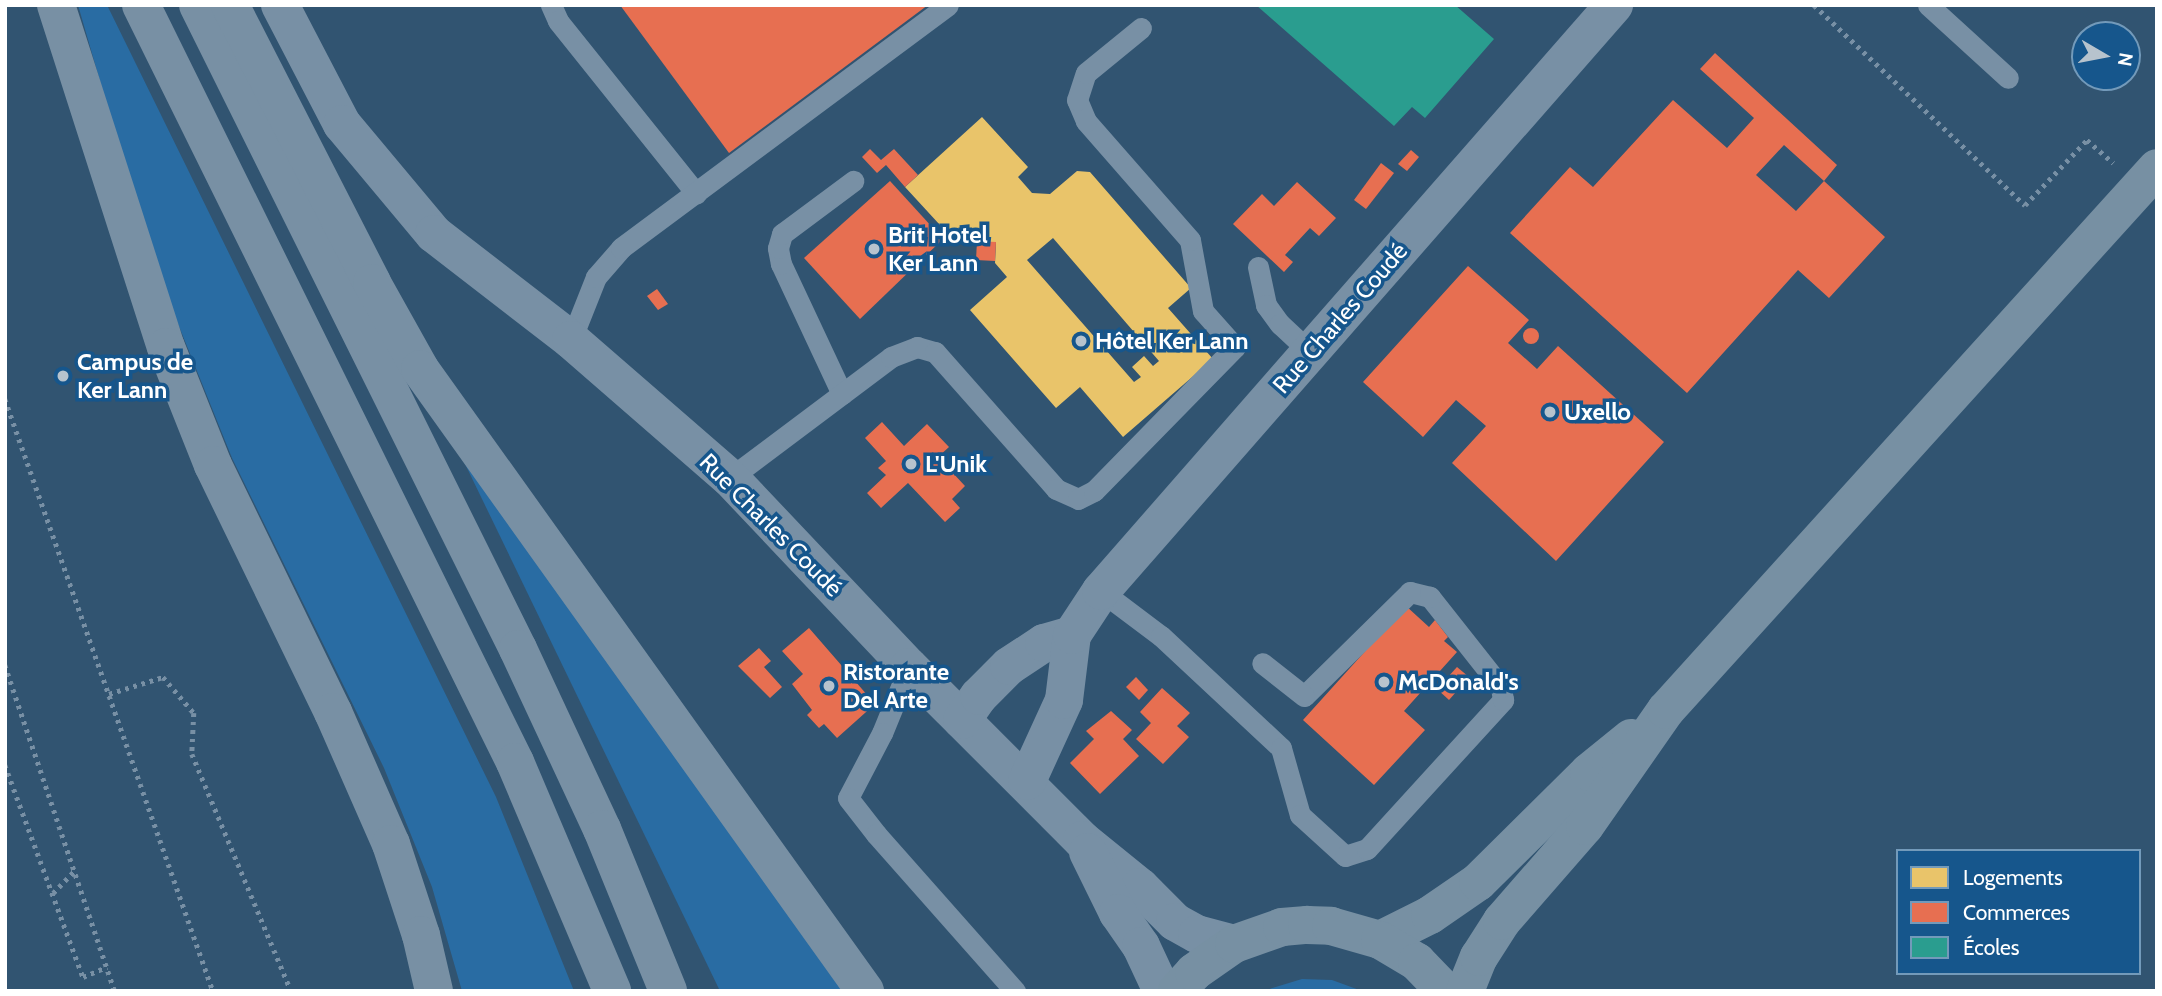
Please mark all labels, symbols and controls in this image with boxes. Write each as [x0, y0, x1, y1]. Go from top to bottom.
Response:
north arrow [2071, 21, 2141, 91]
text: N [2113, 51, 2138, 68]
place label: Brit Hotel Ker Lann [888, 221, 988, 277]
street label: Rue Charles Coudé [1267, 237, 1413, 399]
marker: Brit Hotel Ker Lann [866, 241, 882, 257]
place label: Hôtel Ker Lann [1095, 327, 1248, 355]
marker: Hôtel Ker Lann [1073, 333, 1089, 349]
place label: Campus de Ker Lann [77, 348, 193, 404]
marker: Campus de Ker Lann [55, 368, 71, 384]
place label: Uxello [1564, 398, 1631, 426]
marker: Uxello [1542, 404, 1558, 420]
street label: Rue Charles Coudé [694, 448, 848, 602]
place label: L'Unik [925, 450, 987, 478]
marker: L'Unik [903, 456, 919, 472]
place label: Ristorante Del Arte [843, 658, 949, 714]
place label: McDonald's [1398, 668, 1519, 696]
marker: McDonald's [1376, 674, 1392, 690]
marker: Ristorante Del Arte [821, 678, 837, 694]
legend [1896, 849, 2141, 975]
text: Logements [1963, 865, 2063, 890]
text: Commerces [1963, 900, 2070, 925]
text: Écoles [1963, 935, 2020, 960]

